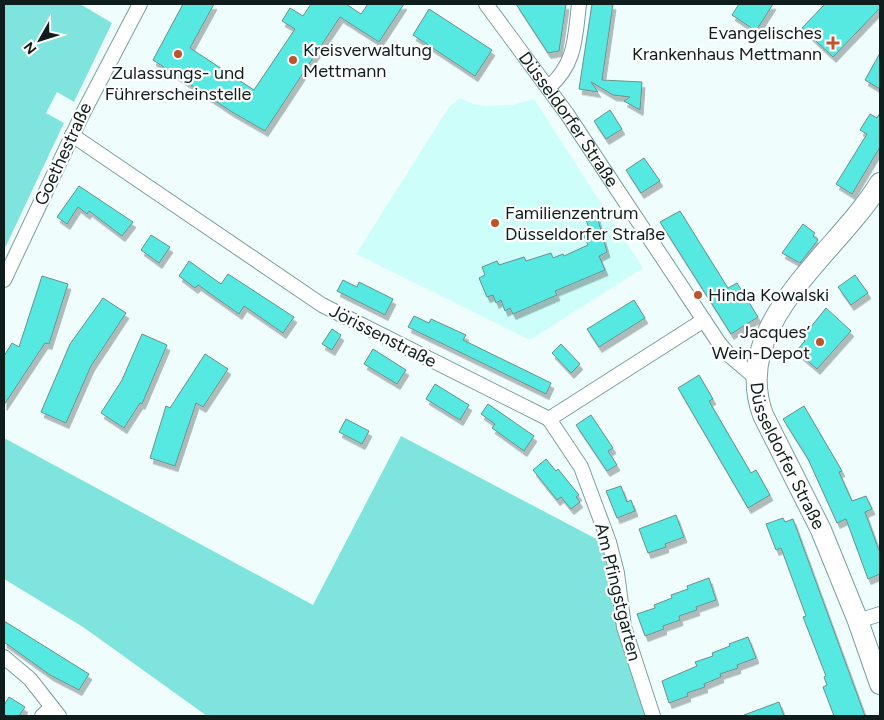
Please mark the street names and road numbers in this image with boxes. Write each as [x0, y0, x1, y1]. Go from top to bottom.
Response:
street label: Düsseldorfer Straße [514, 47, 624, 191]
street label: Goethestraße [30, 99, 97, 209]
street label: Jörissenstraße [326, 300, 440, 372]
street label: Düsseldorfer Straße [745, 381, 830, 533]
street label: Am Pfingstgarten [590, 521, 646, 663]

